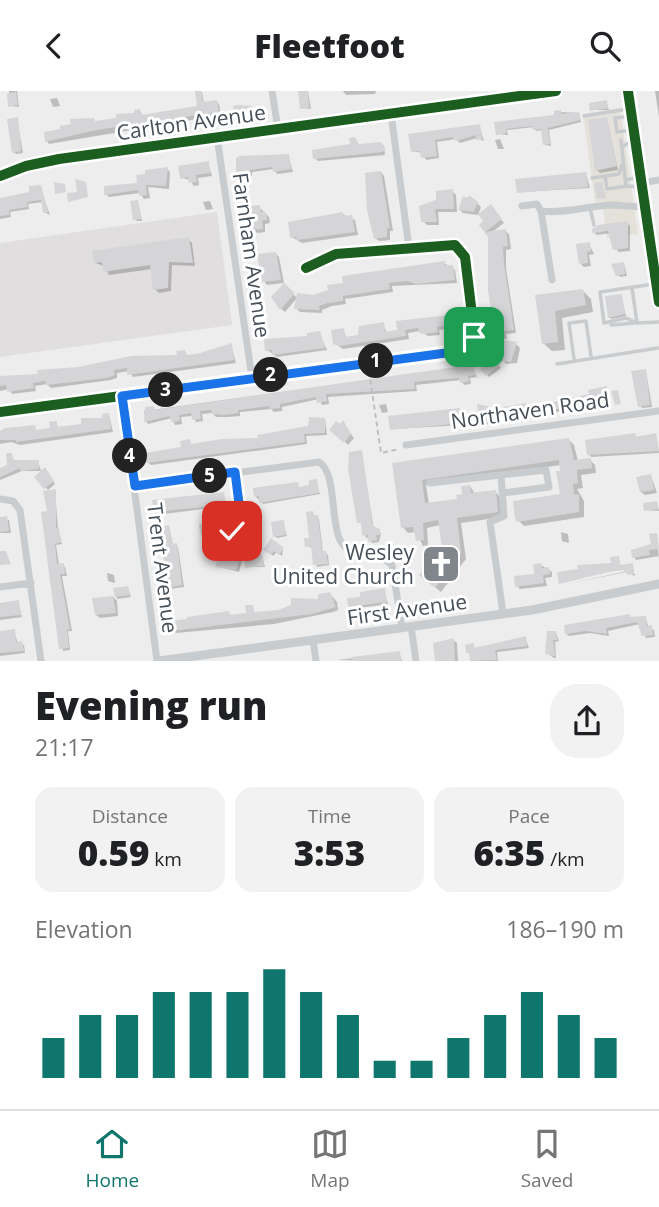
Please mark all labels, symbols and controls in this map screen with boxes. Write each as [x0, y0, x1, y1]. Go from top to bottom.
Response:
text: Fleetfoot [254, 24, 405, 67]
icon: back [35, 27, 73, 65]
icon: search [586, 27, 624, 65]
street label: Carlton Avenue [115, 98, 267, 146]
street label: Farnham Avenue [227, 171, 277, 339]
pin [444, 307, 504, 367]
icon: arrive [455, 318, 493, 356]
pin: 1 [358, 343, 394, 379]
text: 1 [370, 347, 381, 373]
pin: 2 [254, 357, 288, 393]
text: 2 [265, 361, 276, 387]
pin: 3 [148, 373, 184, 407]
text: 3 [160, 376, 171, 402]
street label: Northaven Road [449, 385, 611, 435]
pin: 4 [113, 439, 148, 473]
text: 4 [124, 442, 135, 468]
pin: 5 [192, 459, 228, 493]
text: 5 [204, 462, 215, 488]
street label: Trent Avenue [141, 501, 185, 635]
pin [202, 501, 262, 561]
icon: check [213, 512, 251, 550]
place label: Wesley United Church [272, 538, 414, 590]
church icon: Wesley United Church [420, 543, 462, 585]
street label: First Avenue [345, 587, 469, 631]
text: Evening run [35, 679, 267, 731]
button: share [550, 684, 624, 758]
text: 21:17 [35, 731, 94, 763]
text: Distance [92, 803, 168, 829]
text: Time [308, 803, 351, 829]
text: Pace [508, 803, 550, 829]
text: 0.59 [78, 829, 149, 876]
text: 3:53 [294, 829, 365, 876]
text: 6:35 [474, 829, 545, 876]
text: km [149, 846, 182, 872]
text: /km [545, 846, 585, 872]
text: Elevation [35, 913, 133, 945]
text: 186–190 m [506, 913, 624, 945]
tab: Home [86, 1125, 139, 1193]
tab: Map [310, 1125, 350, 1193]
tab: Saved [521, 1125, 573, 1193]

